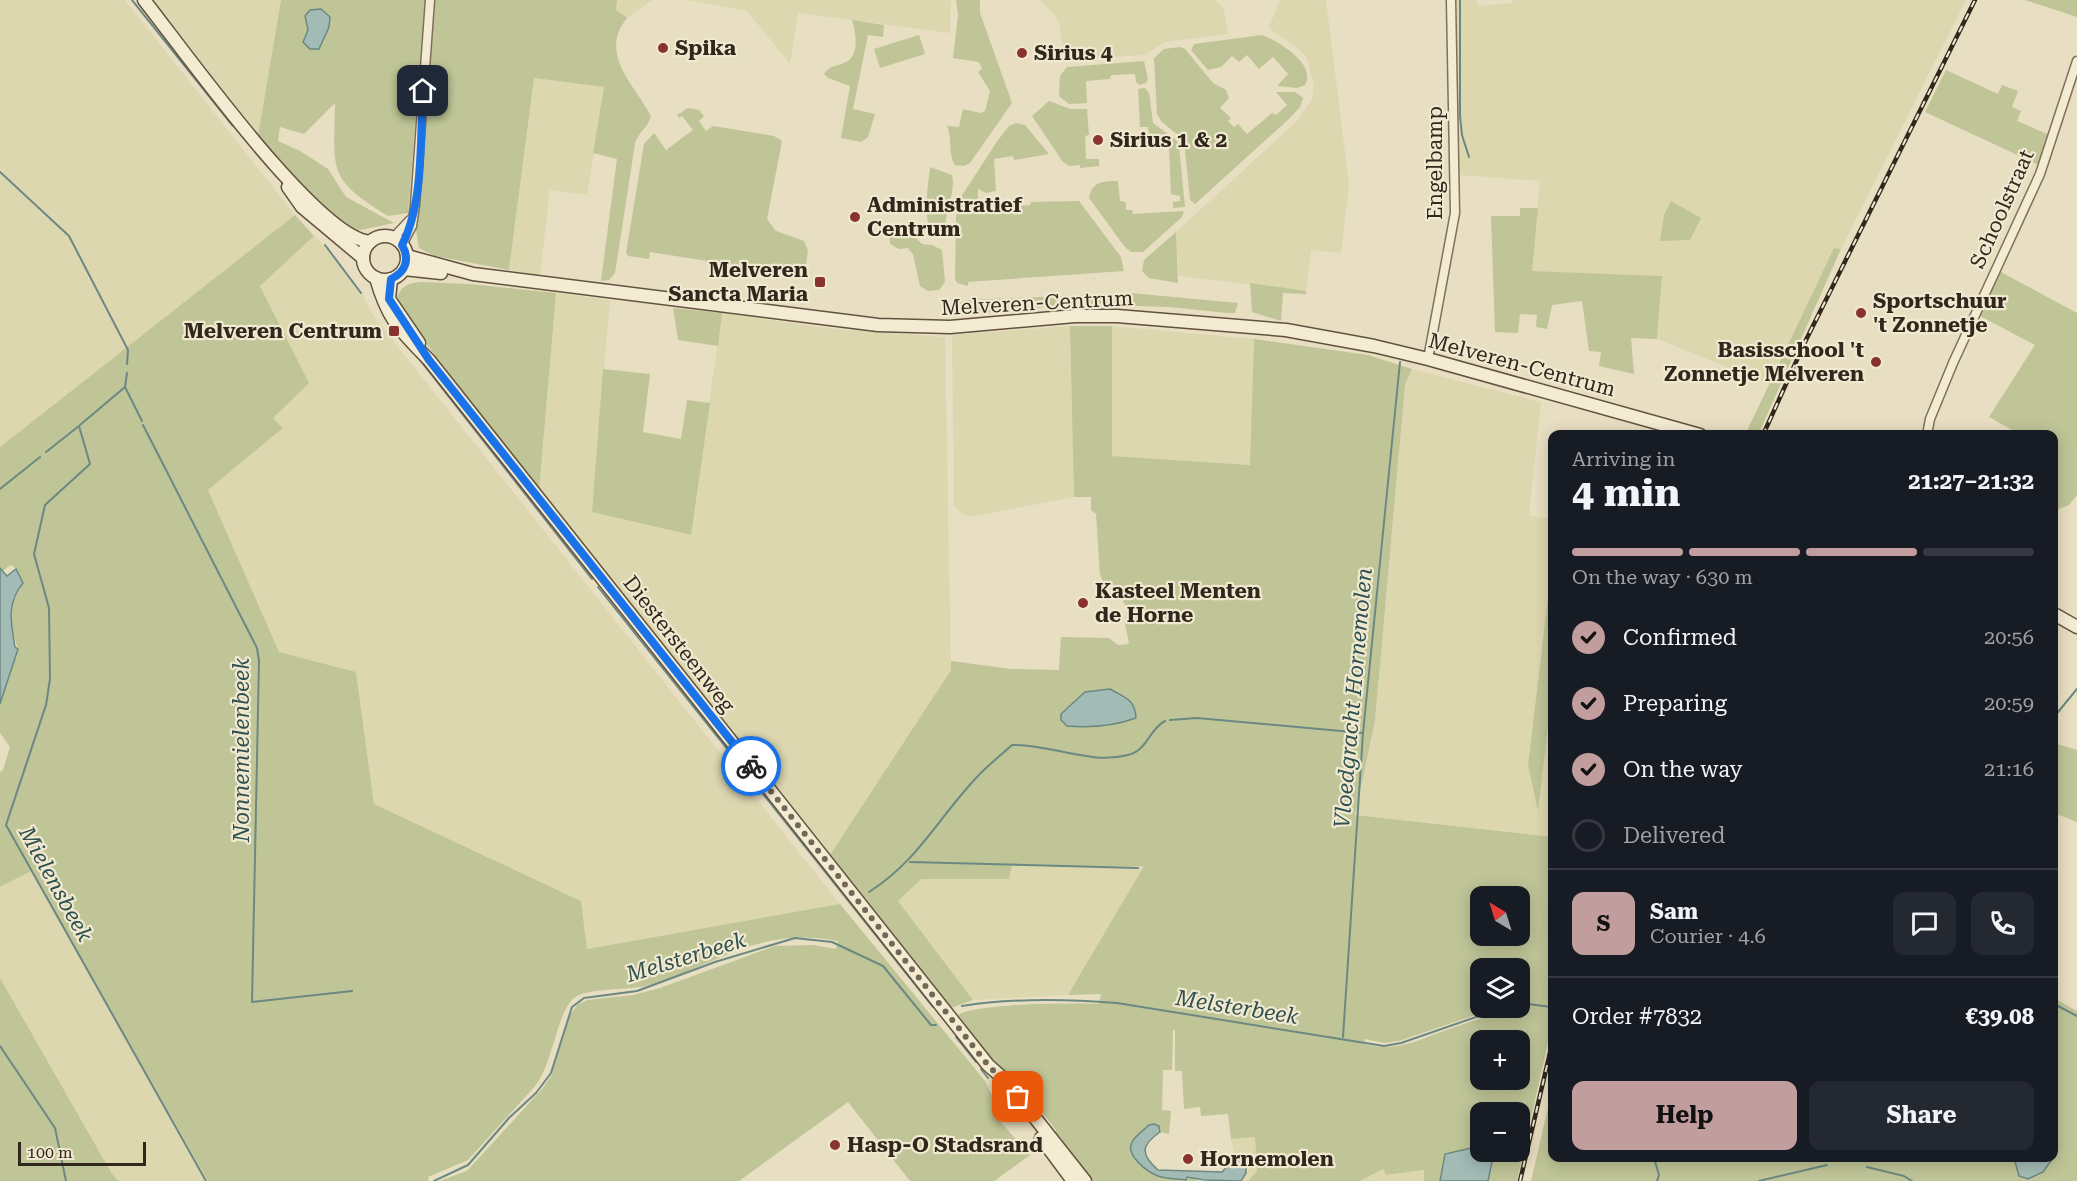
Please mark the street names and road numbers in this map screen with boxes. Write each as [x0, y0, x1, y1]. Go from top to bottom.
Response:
street label: Engelbamp [1423, 106, 1447, 220]
street label: Schoolstraat [1965, 146, 2039, 272]
street label: Melveren-Centrum [940, 286, 1134, 320]
street label: Melveren-Centrum [1426, 328, 1618, 402]
street label: Diestersteenweg [618, 571, 740, 717]

